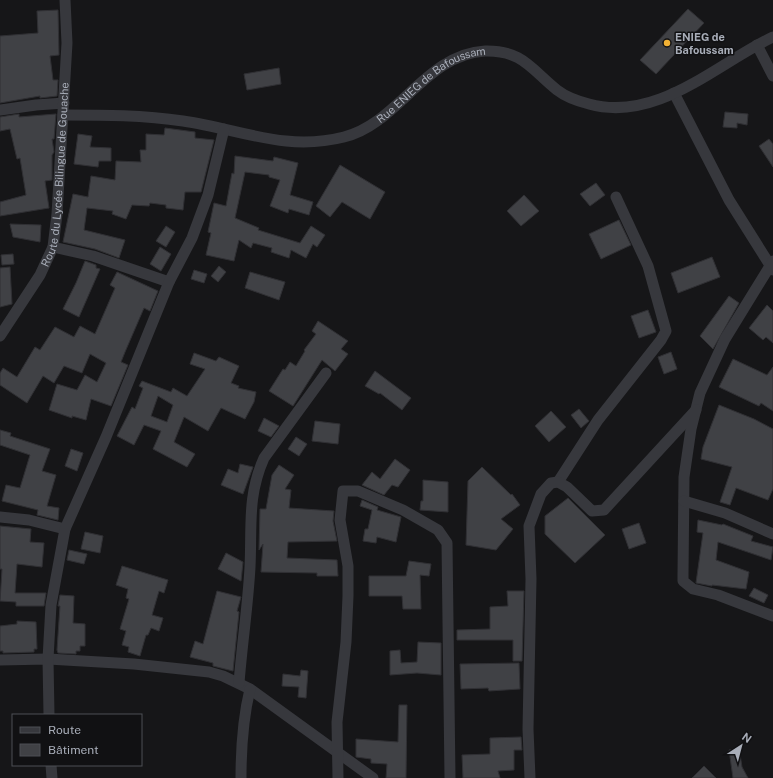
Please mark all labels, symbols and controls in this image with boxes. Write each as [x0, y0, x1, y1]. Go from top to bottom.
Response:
place label: ENIEG de Bafoussam [675, 31, 734, 56]
marker: ENIEG de Bafoussam [662, 38, 672, 48]
street label: Rue ENIEG de Bafoussam [374, 45, 486, 125]
street label: Route du Lycée Bilingue de Gouache [39, 82, 71, 268]
legend [12, 714, 142, 766]
text: Route [48, 723, 81, 737]
north arrow [721, 726, 761, 766]
text: N [740, 731, 754, 745]
text: Bâtiment [48, 743, 99, 757]

